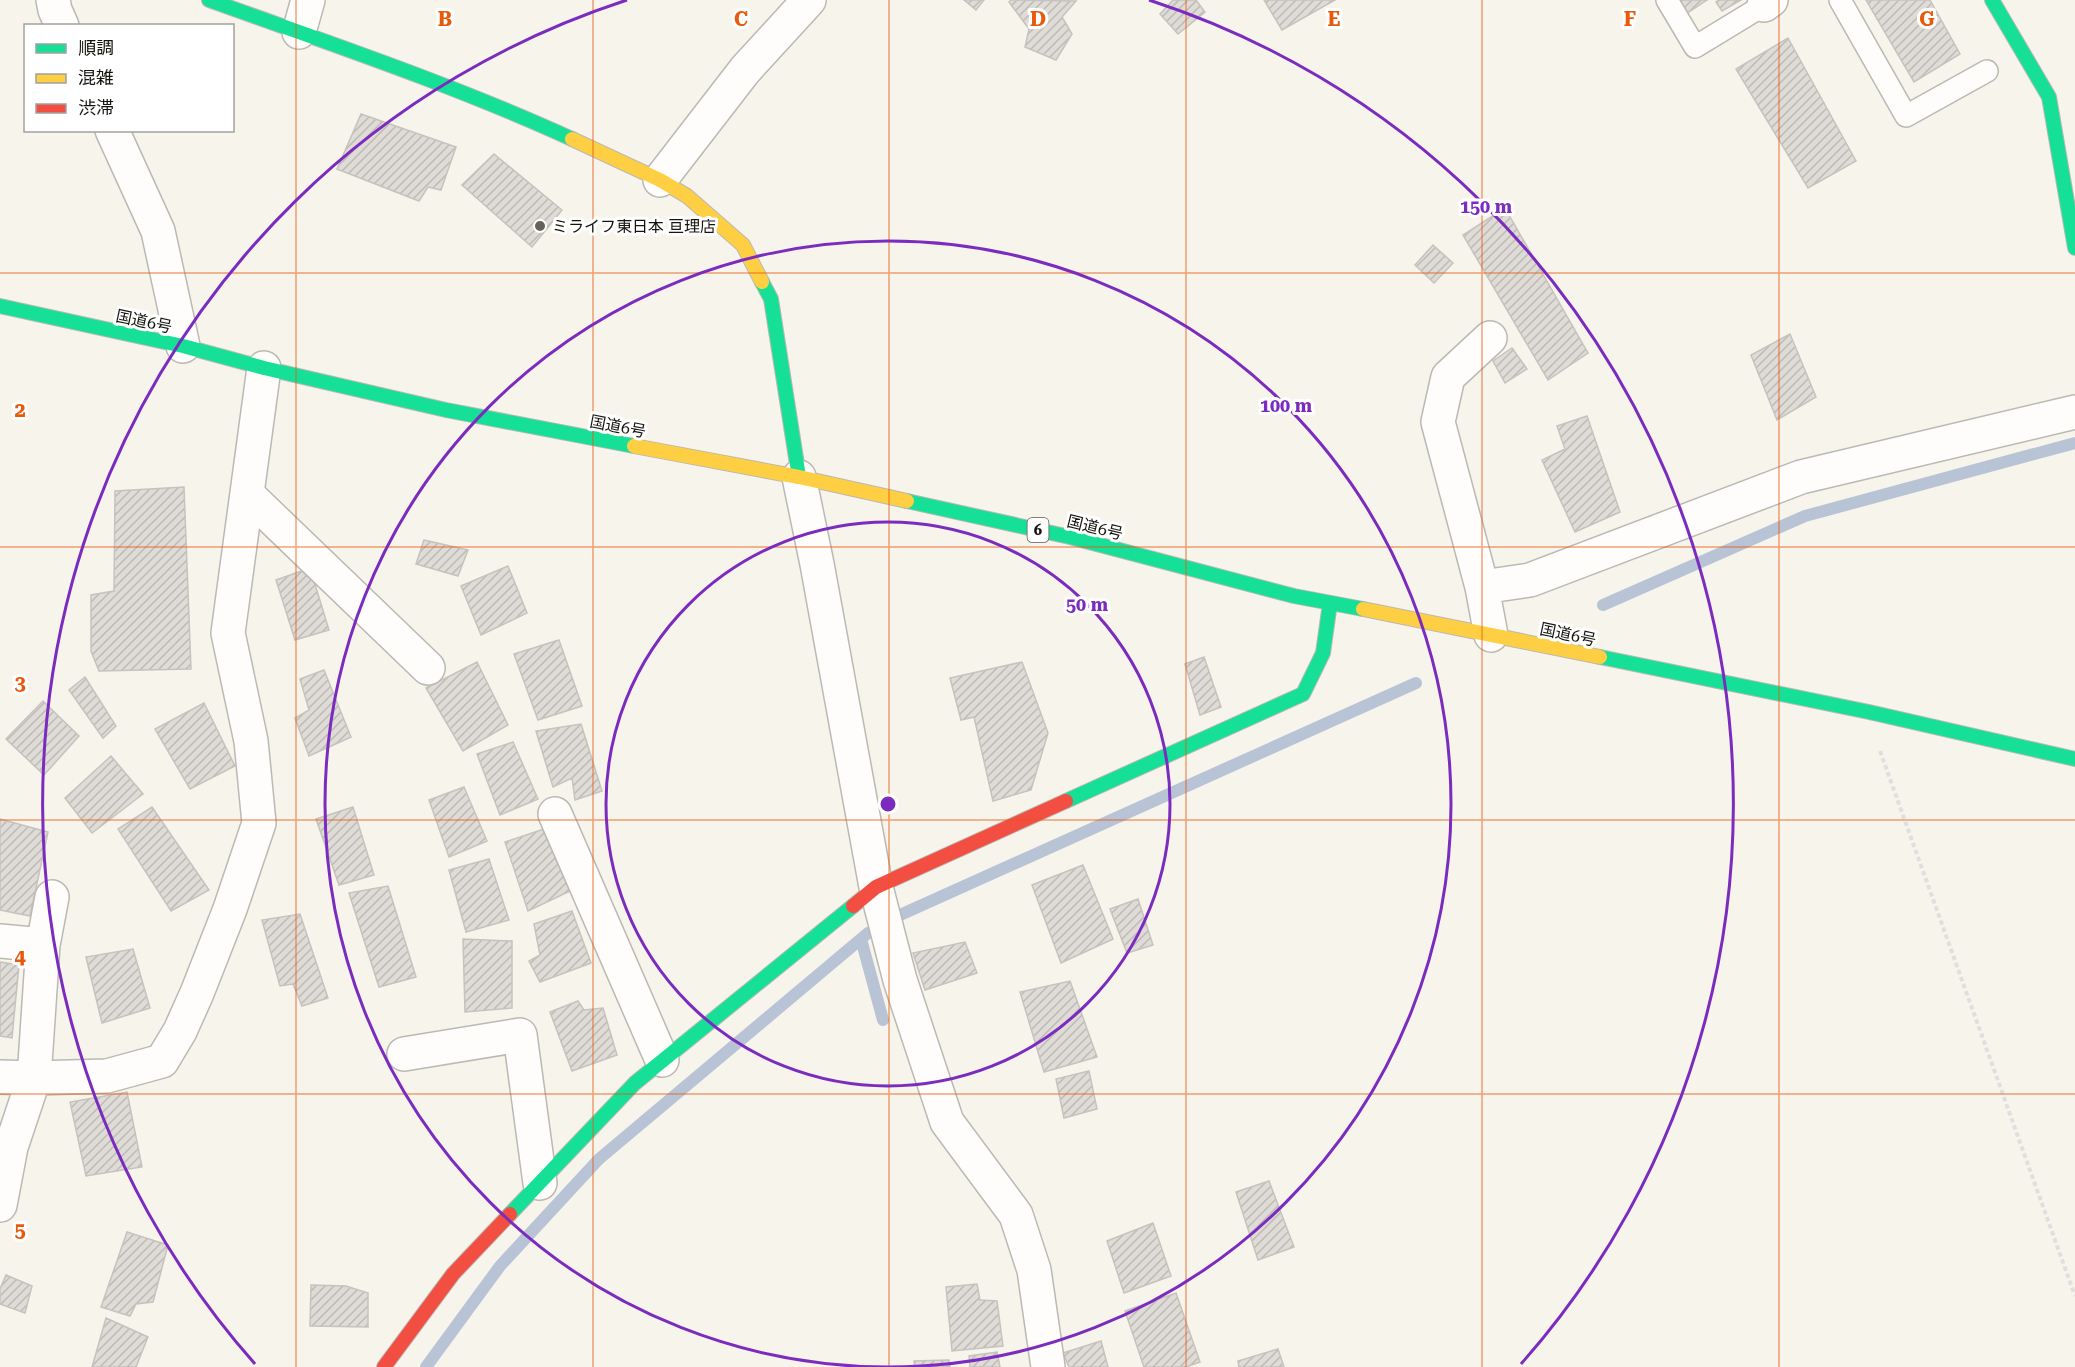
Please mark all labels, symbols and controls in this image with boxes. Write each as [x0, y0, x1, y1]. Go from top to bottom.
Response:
text: B [438, 7, 452, 31]
text: C [734, 7, 748, 31]
text: D [1030, 7, 1046, 31]
text: E [1328, 7, 1341, 31]
text: F [1624, 7, 1636, 31]
text: G [1919, 7, 1935, 31]
legend [24, 24, 234, 132]
text: 順調 [78, 37, 114, 58]
text: 混雑 [78, 67, 114, 88]
text: 渋滞 [78, 97, 114, 118]
text: 150 m [1460, 196, 1513, 217]
place label: ミライフ東日本 亘理店 [552, 217, 716, 236]
marker: ミライフ東日本 亘理店 [533, 219, 547, 233]
street label: 国道6号 [114, 306, 174, 337]
text: 100 m [1260, 395, 1313, 416]
text: 2 [14, 398, 26, 422]
street label: 国道6号 [588, 412, 648, 441]
street label: 国道6号 [1065, 511, 1125, 544]
road number: 6 [1028, 518, 1048, 542]
text: 50 m [1066, 594, 1109, 615]
street label: 国道6号 [1538, 619, 1598, 650]
text: 3 [14, 671, 26, 695]
centre of rings [878, 794, 898, 814]
text: 4 [14, 945, 26, 969]
text: 5 [14, 1218, 26, 1242]

